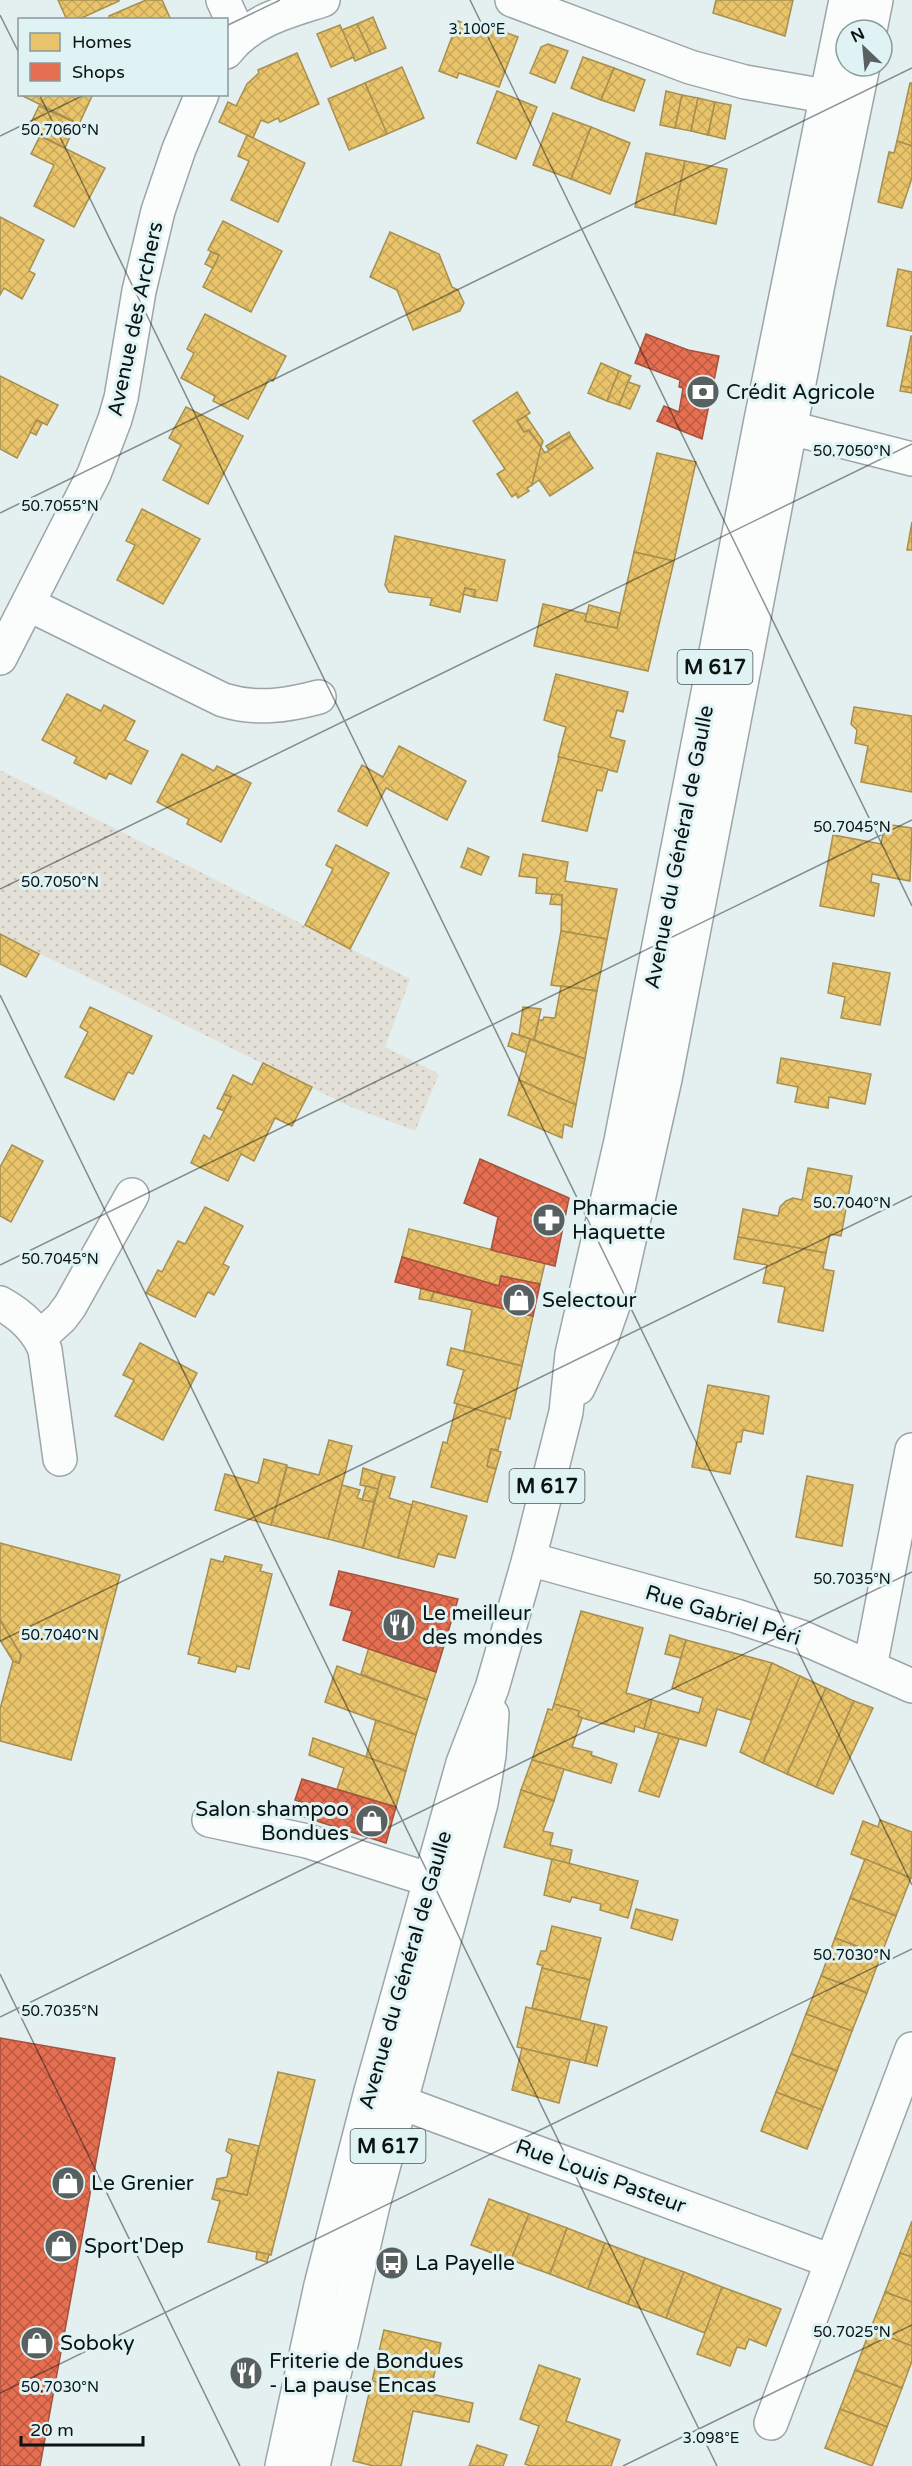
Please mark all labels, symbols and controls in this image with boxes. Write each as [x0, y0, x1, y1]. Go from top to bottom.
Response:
legend [18, 18, 228, 96]
north arrow [834, 18, 894, 78]
text: 3.100°E [449, 20, 505, 38]
text: N [848, 24, 868, 47]
text: Homes [72, 31, 132, 53]
text: Shops [72, 61, 125, 83]
text: 50.7060°N [21, 121, 99, 139]
street label: Avenue des Archers [103, 219, 168, 419]
bank icon: Crédit Agricole [685, 374, 721, 410]
place label: Crédit Agricole [726, 380, 875, 405]
text: 50.7050°N [813, 442, 891, 460]
text: 50.7055°N [21, 497, 99, 515]
road number: M 617 [678, 650, 752, 684]
street label: Avenue du Général de Gaulle [640, 703, 719, 991]
text: 50.7045°N [813, 818, 891, 836]
text: 50.7050°N [21, 873, 99, 891]
text: 50.7040°N [813, 1194, 891, 1212]
place label: Pharmacie Haquette [572, 1196, 678, 1245]
pharmacy icon: Pharmacie Haquette [531, 1202, 567, 1238]
text: 50.7045°N [21, 1250, 99, 1268]
shop icon: Selectour [501, 1282, 537, 1318]
place label: Selectour [542, 1288, 637, 1313]
road number: M 617 [510, 1469, 584, 1503]
text: 50.7035°N [813, 1570, 891, 1588]
street label: Rue Gabriel Péri [642, 1580, 803, 1651]
place label: Le meilleur des mondes [422, 1601, 543, 1650]
restaurant icon: Le meilleur des mondes [381, 1607, 417, 1643]
text: 50.7040°N [21, 1626, 99, 1644]
place label: Salon shampoo Bondues [195, 1797, 349, 1846]
shop icon: Salon shampoo Bondues [354, 1803, 390, 1839]
street label: Avenue du Général de Gaulle [354, 1828, 457, 2112]
text: 50.7030°N [813, 1946, 891, 1964]
text: 50.7035°N [21, 2002, 99, 2020]
road number: M 617 [350, 2129, 426, 2163]
street label: Rue Louis Pasteur [512, 2134, 689, 2219]
shop icon: Le Grenier [50, 2165, 86, 2201]
place label: Le Grenier [91, 2171, 194, 2196]
shop icon: Sport'Dep [43, 2228, 79, 2264]
place label: Sport'Dep [84, 2234, 184, 2259]
bus stop icon: La Payelle [374, 2245, 410, 2281]
place label: La Payelle [415, 2251, 515, 2276]
text: 50.7025°N [813, 2323, 891, 2341]
shop icon: Soboky [19, 2325, 55, 2361]
place label: Soboky [60, 2331, 134, 2356]
place label: Friterie de Bondues - La pause Encas [269, 2349, 463, 2398]
restaurant icon: Friterie de Bondues - La pause Encas [228, 2355, 264, 2391]
text: 50.7030°N [21, 2378, 99, 2396]
scale bar [21, 2409, 142, 2447]
text: 20 m [30, 2419, 74, 2441]
text: 3.098°E [683, 2429, 739, 2447]

